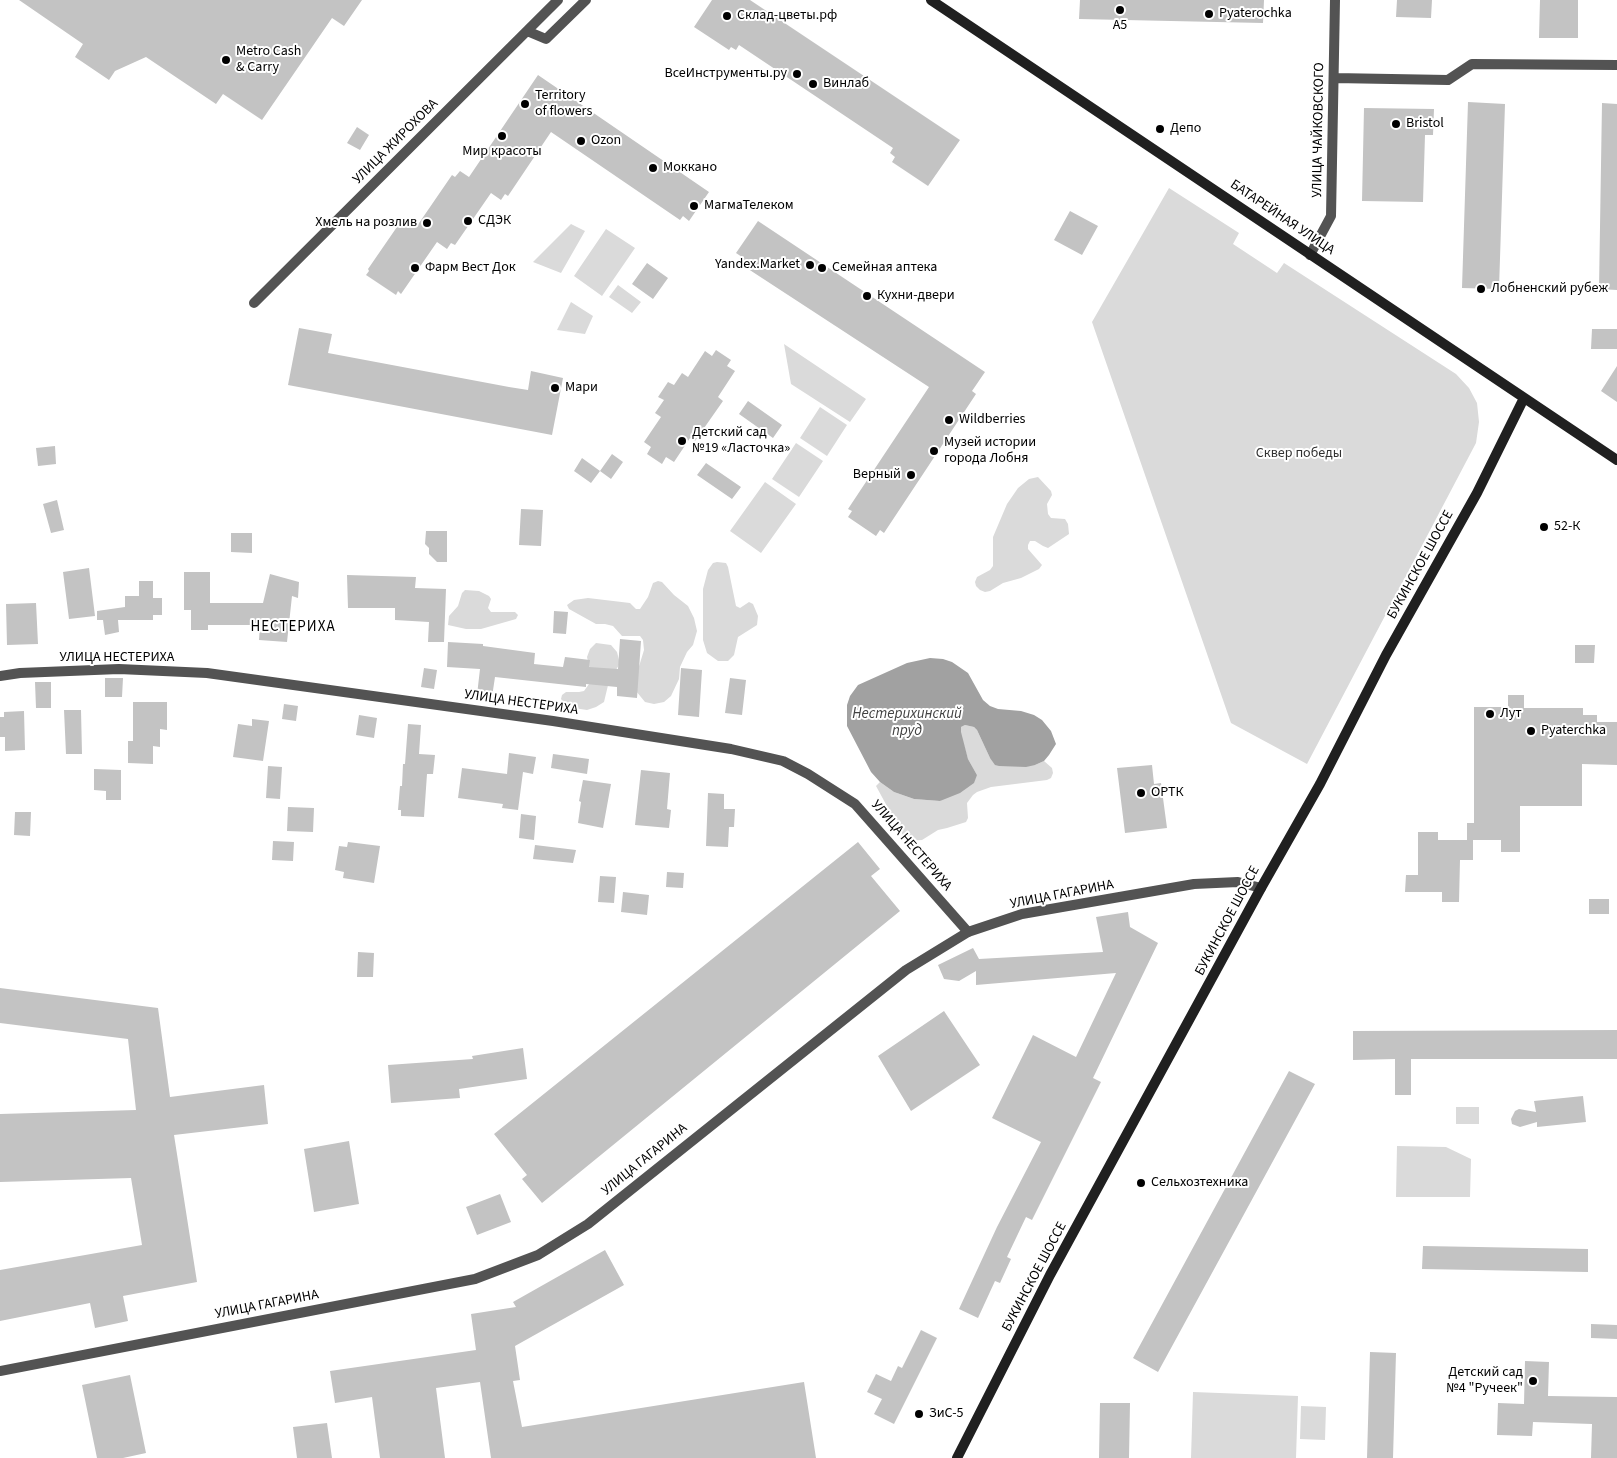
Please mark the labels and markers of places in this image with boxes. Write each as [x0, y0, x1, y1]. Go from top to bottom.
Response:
marker: А5 [1114, 4, 1126, 16]
place label: Pyaterochka [1219, 6, 1292, 22]
place label: Склад-цветы.рф [737, 8, 837, 24]
marker: Pyaterochka [1203, 8, 1215, 20]
marker: Склад-цветы.рф [721, 10, 733, 22]
place label: А5 [1113, 18, 1127, 34]
place label: Metro Cash & Carry [236, 44, 301, 76]
marker: Metro Cash & Carry [220, 54, 232, 66]
place label: ВсеИнструменты.ру [664, 66, 787, 82]
marker: ВсеИнструменты.ру [791, 68, 803, 80]
place label: Винлаб [823, 76, 869, 92]
marker: Винлаб [807, 78, 819, 90]
place label: Territory of flowers [535, 88, 592, 120]
marker: Territory of flowers [519, 98, 531, 110]
place label: Bristol [1406, 116, 1444, 132]
marker: Bristol [1390, 118, 1402, 130]
place label: Депо [1170, 121, 1201, 137]
marker: Депо [1154, 123, 1166, 135]
marker: Мир красоты [496, 130, 508, 142]
place label: Ozon [591, 133, 621, 149]
marker: Ozon [575, 135, 587, 147]
place label: Мир красоты [462, 144, 542, 160]
place label: Моккано [663, 160, 717, 176]
marker: Моккано [647, 162, 659, 174]
place label: МагмаТелеком [704, 198, 794, 214]
marker: МагмаТелеком [688, 200, 700, 212]
place label: СДЭК [478, 213, 511, 229]
place label: Хмель на розлив [315, 215, 417, 231]
marker: СДЭК [462, 215, 474, 227]
marker: Хмель на розлив [421, 217, 433, 229]
place label: Yandex.Market [715, 257, 800, 273]
marker: Yandex.Market [804, 259, 816, 271]
place label: Фарм Вест Док [425, 260, 516, 276]
place label: Семейная аптека [832, 260, 937, 276]
marker: Фарм Вест Док [409, 262, 421, 274]
marker: Семейная аптека [816, 262, 828, 274]
place label: Лобненский рубеж [1491, 281, 1608, 297]
marker: Лобненский рубеж [1475, 283, 1487, 295]
place label: Кухни-двери [877, 288, 955, 304]
marker: Кухни-двери [861, 290, 873, 302]
place label: Мари [565, 380, 598, 396]
marker: Мари [549, 382, 561, 394]
place label: Wildberries [959, 412, 1025, 428]
marker: Wildberries [943, 414, 955, 426]
place label: Детский сад №19 «Ласточка» [692, 425, 790, 458]
marker: Детский сад №19 «Ласточка» [676, 435, 688, 447]
place label: Музей истории города Лобня [944, 435, 1036, 468]
marker: Музей истории города Лобня [928, 445, 940, 457]
place label: Верный [853, 467, 901, 483]
marker: Верный [905, 469, 917, 481]
place label: 52-К [1554, 519, 1580, 535]
marker: 52-К [1538, 521, 1550, 533]
place label: Лут [1500, 706, 1522, 722]
marker: Лут [1484, 708, 1496, 720]
place label: Pyaterchka [1541, 723, 1606, 739]
marker: Pyaterchka [1525, 725, 1537, 737]
place label: ОРТК [1151, 785, 1183, 801]
marker: ОРТК [1135, 787, 1147, 799]
place label: Сельхозтехника [1151, 1175, 1248, 1191]
marker: Сельхозтехника [1135, 1177, 1147, 1189]
place label: Детский сад №4 "Ручеек" [1446, 1365, 1523, 1398]
marker: Детский сад №4 "Ручеек" [1527, 1375, 1539, 1387]
place label: ЗиС-5 [929, 1406, 964, 1422]
marker: ЗиС-5 [913, 1408, 925, 1420]

